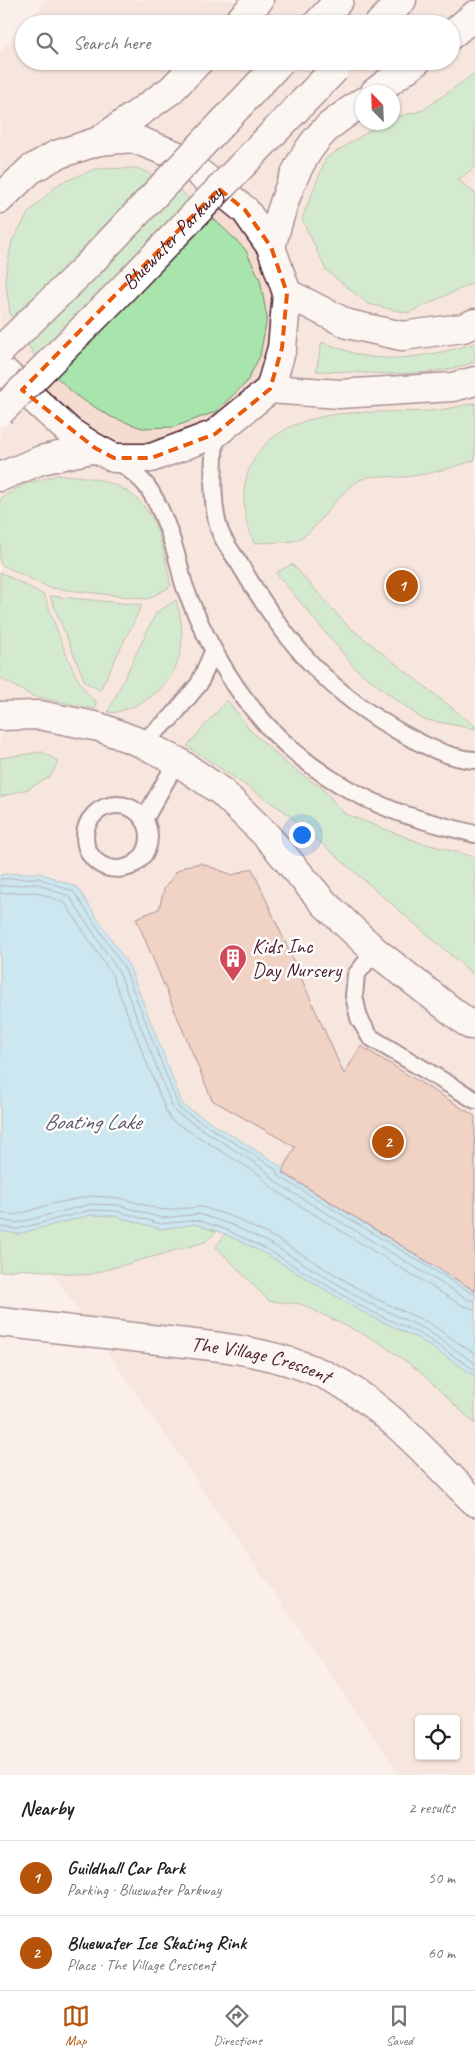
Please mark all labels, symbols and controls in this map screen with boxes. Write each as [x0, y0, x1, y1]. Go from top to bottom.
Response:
search box [15, 15, 460, 70]
icon: search [33, 29, 61, 57]
text: Search here [73, 31, 150, 55]
north arrow [355, 85, 400, 130]
street label: Bluewater Parkway [116, 179, 229, 295]
pin: 1 [386, 567, 418, 605]
your location [289, 822, 315, 848]
place label: Kids Inc Day Nursery [252, 933, 343, 983]
building icon: Kids Inc Day Nursery [218, 943, 248, 982]
water label: Boating Lake [44, 1108, 144, 1136]
pin: 2 [372, 1123, 404, 1161]
street label: The Village Crescent [190, 1331, 338, 1390]
map controls [415, 1715, 460, 1760]
button: locate [415, 1715, 460, 1760]
text: Nearby [20, 1795, 73, 1821]
text: 2 results [408, 1798, 455, 1818]
text: Guildhall Car Park [67, 1856, 185, 1880]
text: 1 [32, 1868, 40, 1888]
text: 50 m [428, 1868, 455, 1888]
text: Parking · Bluewater Parkway [67, 1880, 221, 1900]
text: Bluewater Ice Skating Rink [67, 1931, 246, 1955]
text: 2 [32, 1943, 40, 1963]
text: 60 m [428, 1943, 455, 1963]
text: Place · The Village Crescent [67, 1955, 215, 1975]
tab: Map [62, 2002, 90, 2049]
tab: Directions [213, 2002, 262, 2049]
tab: Saved [385, 2002, 413, 2049]

